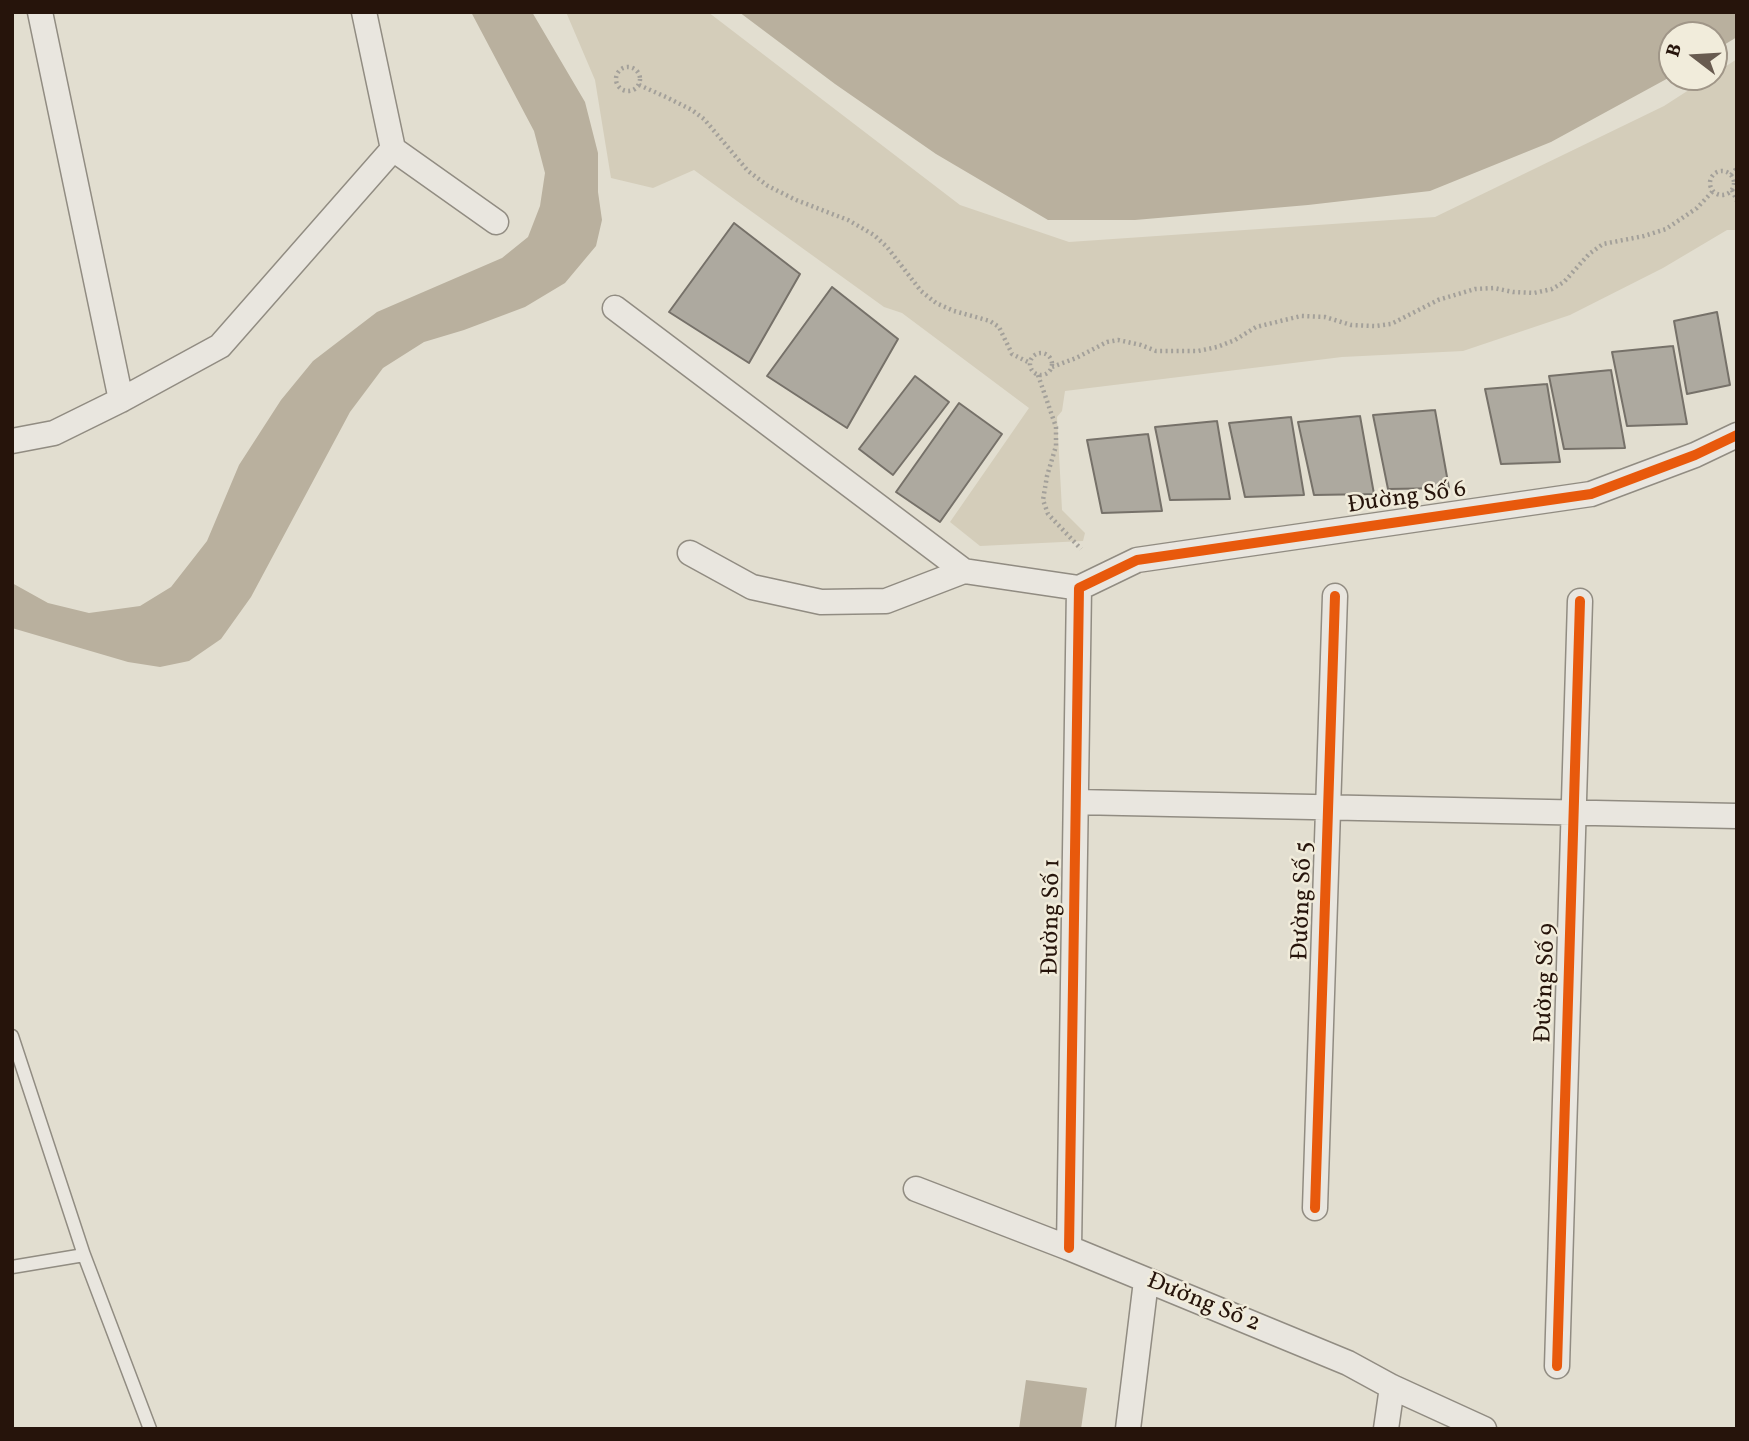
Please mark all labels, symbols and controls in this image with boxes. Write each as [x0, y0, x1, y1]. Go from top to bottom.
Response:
north arrow [1658, 21, 1728, 91]
text: B [1661, 41, 1689, 60]
street label: Đường Số 6 [1346, 476, 1468, 522]
street label: Đường Số 5 [1288, 841, 1320, 961]
street label: Đường Số 1 [1038, 858, 1068, 976]
street label: Đường Số 9 [1531, 923, 1563, 1043]
street label: Đường Số 2 [1142, 1268, 1264, 1340]

